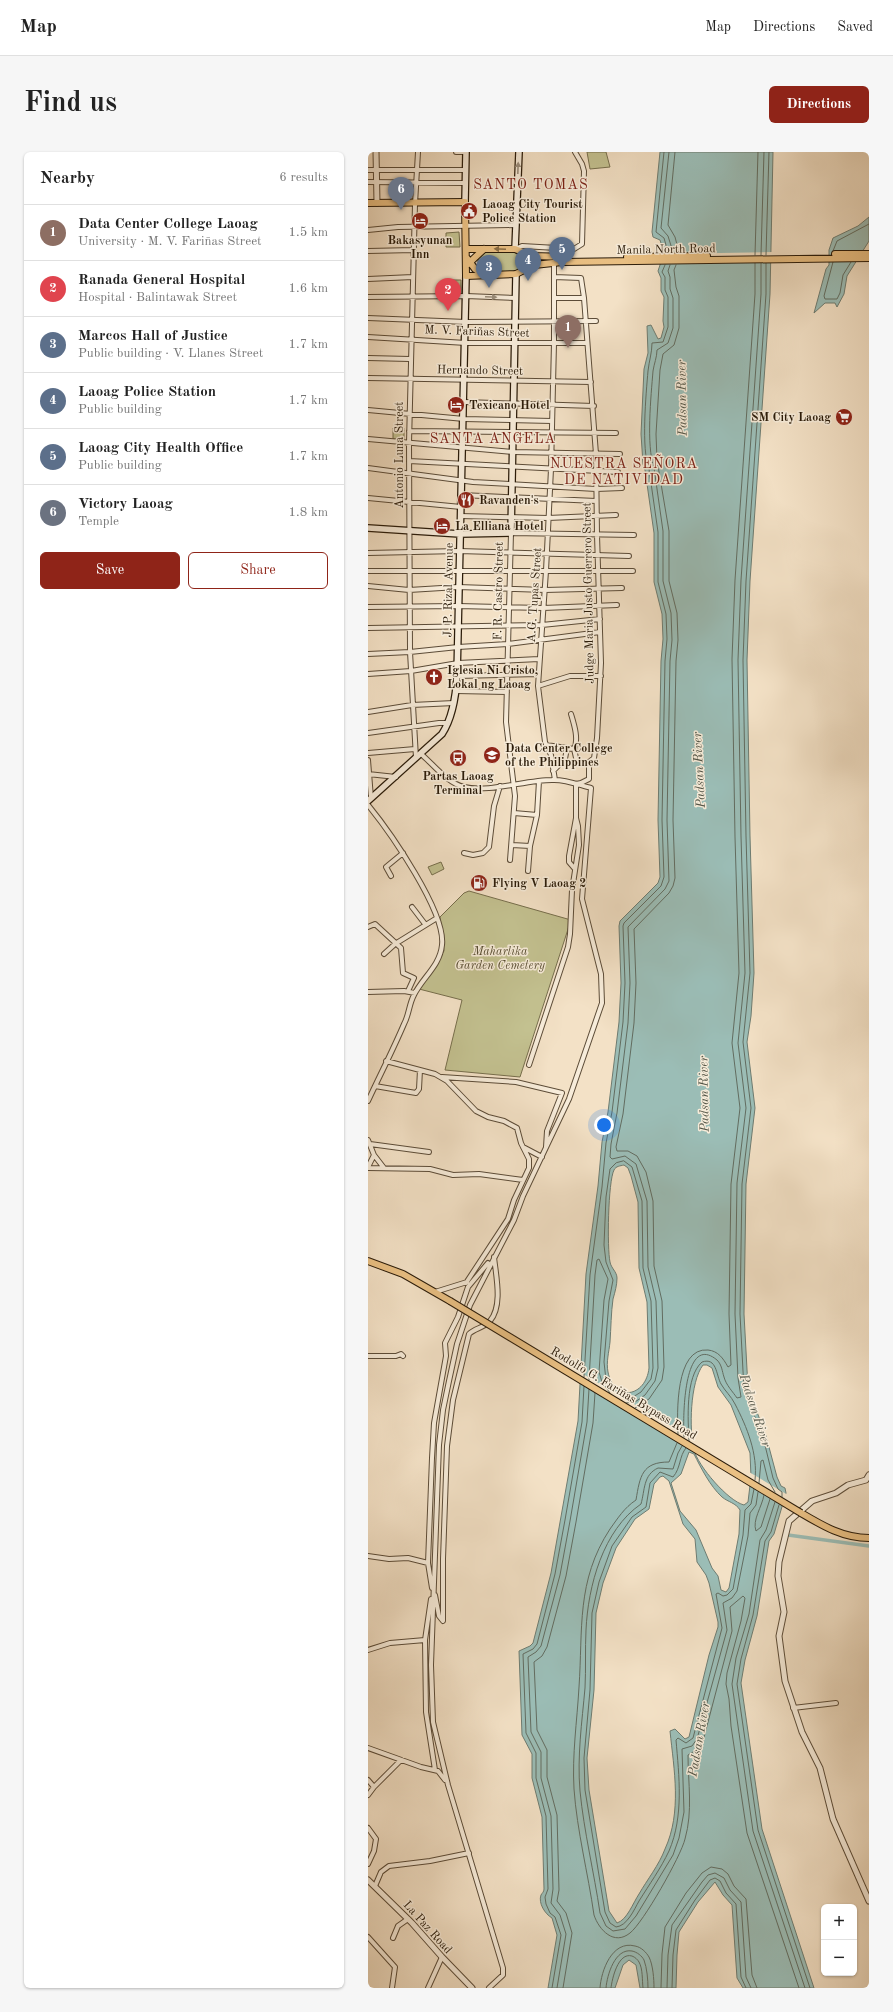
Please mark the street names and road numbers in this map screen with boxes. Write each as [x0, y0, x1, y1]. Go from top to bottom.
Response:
street label: Manila North Road [616, 243, 716, 257]
street label: M. V. Fariñas Street [424, 324, 530, 340]
street label: Hernando Street [437, 364, 523, 378]
street label: Antonio Luna Street [394, 402, 406, 508]
street label: Judge Maria Justo Guerrero Street [581, 502, 597, 684]
street label: J. P. Rizal Avenue [442, 542, 456, 637]
street label: F. R. Castro Street [492, 542, 506, 640]
street label: A.G. Tupas Street [526, 547, 544, 643]
street label: Rodolfo G. Fariñas Bypass Road [548, 1345, 699, 1442]
street label: La Paz Road [401, 1899, 454, 1956]

